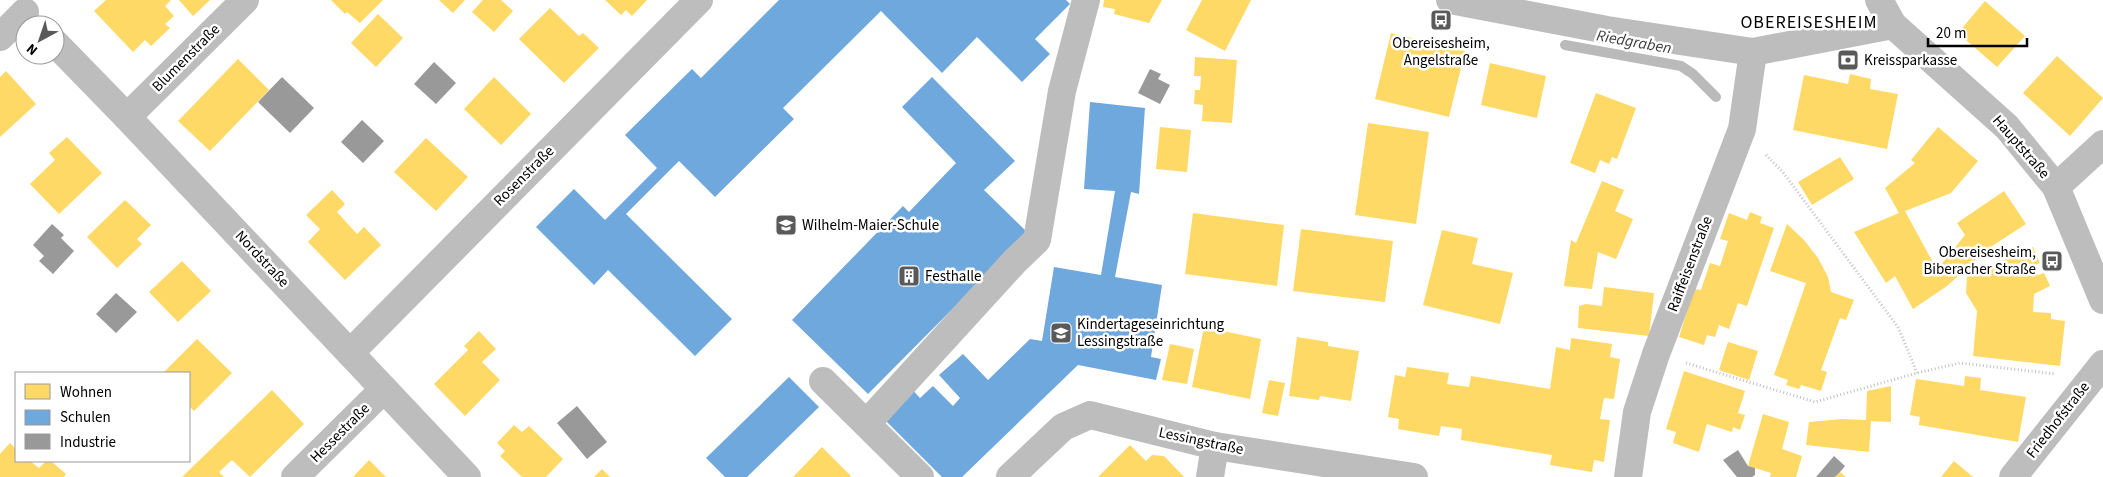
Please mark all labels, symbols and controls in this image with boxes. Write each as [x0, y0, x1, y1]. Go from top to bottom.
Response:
bus stop icon: Obereisesheim, Angelstraße [1429, 8, 1453, 32]
district label: OBEREISESHEIM [1740, 10, 1878, 35]
north arrow [15, 15, 65, 65]
scale bar [1928, 15, 2027, 47]
street label: Blumenstraße [147, 19, 225, 97]
text: 20 m [1936, 23, 1966, 44]
water label: Riedgraben [1595, 25, 1673, 59]
place label: Obereisesheim, Angelstraße [1392, 33, 1490, 71]
text: N [22, 39, 42, 60]
bank icon: Kreissparkasse [1836, 48, 1860, 72]
place label: Kreissparkasse [1864, 50, 1957, 71]
street label: Hauptstraße [1987, 111, 2055, 183]
street label: Rosenstraße [489, 141, 559, 211]
school or university icon: Wilhelm-Maier-Schule [774, 213, 798, 237]
street label: Raiffeisenstraße [1662, 213, 1718, 315]
place label: Wilhelm-Maier-Schule [802, 215, 939, 236]
street label: Nordstraße [230, 226, 294, 292]
place label: Obereisesheim, Biberacher Straße [1923, 242, 2036, 280]
bus stop icon: Obereisesheim, Biberacher Straße [2040, 249, 2064, 273]
building icon: Festhalle [897, 264, 921, 288]
place label: Festhalle [925, 266, 982, 287]
place label: Kindertageseinrichtung Lessingstraße [1077, 314, 1225, 352]
school or university icon: Kindertageseinrichtung Lessingstraße [1049, 321, 1073, 345]
legend [15, 372, 190, 462]
street label: Friedhofstraße [2021, 377, 2095, 463]
text: Wohnen [60, 382, 112, 403]
street label: Hessestraße [305, 398, 375, 468]
text: Schulen [60, 407, 111, 428]
street label: Lessingstraße [1157, 422, 1245, 460]
text: Industrie [60, 432, 116, 453]

